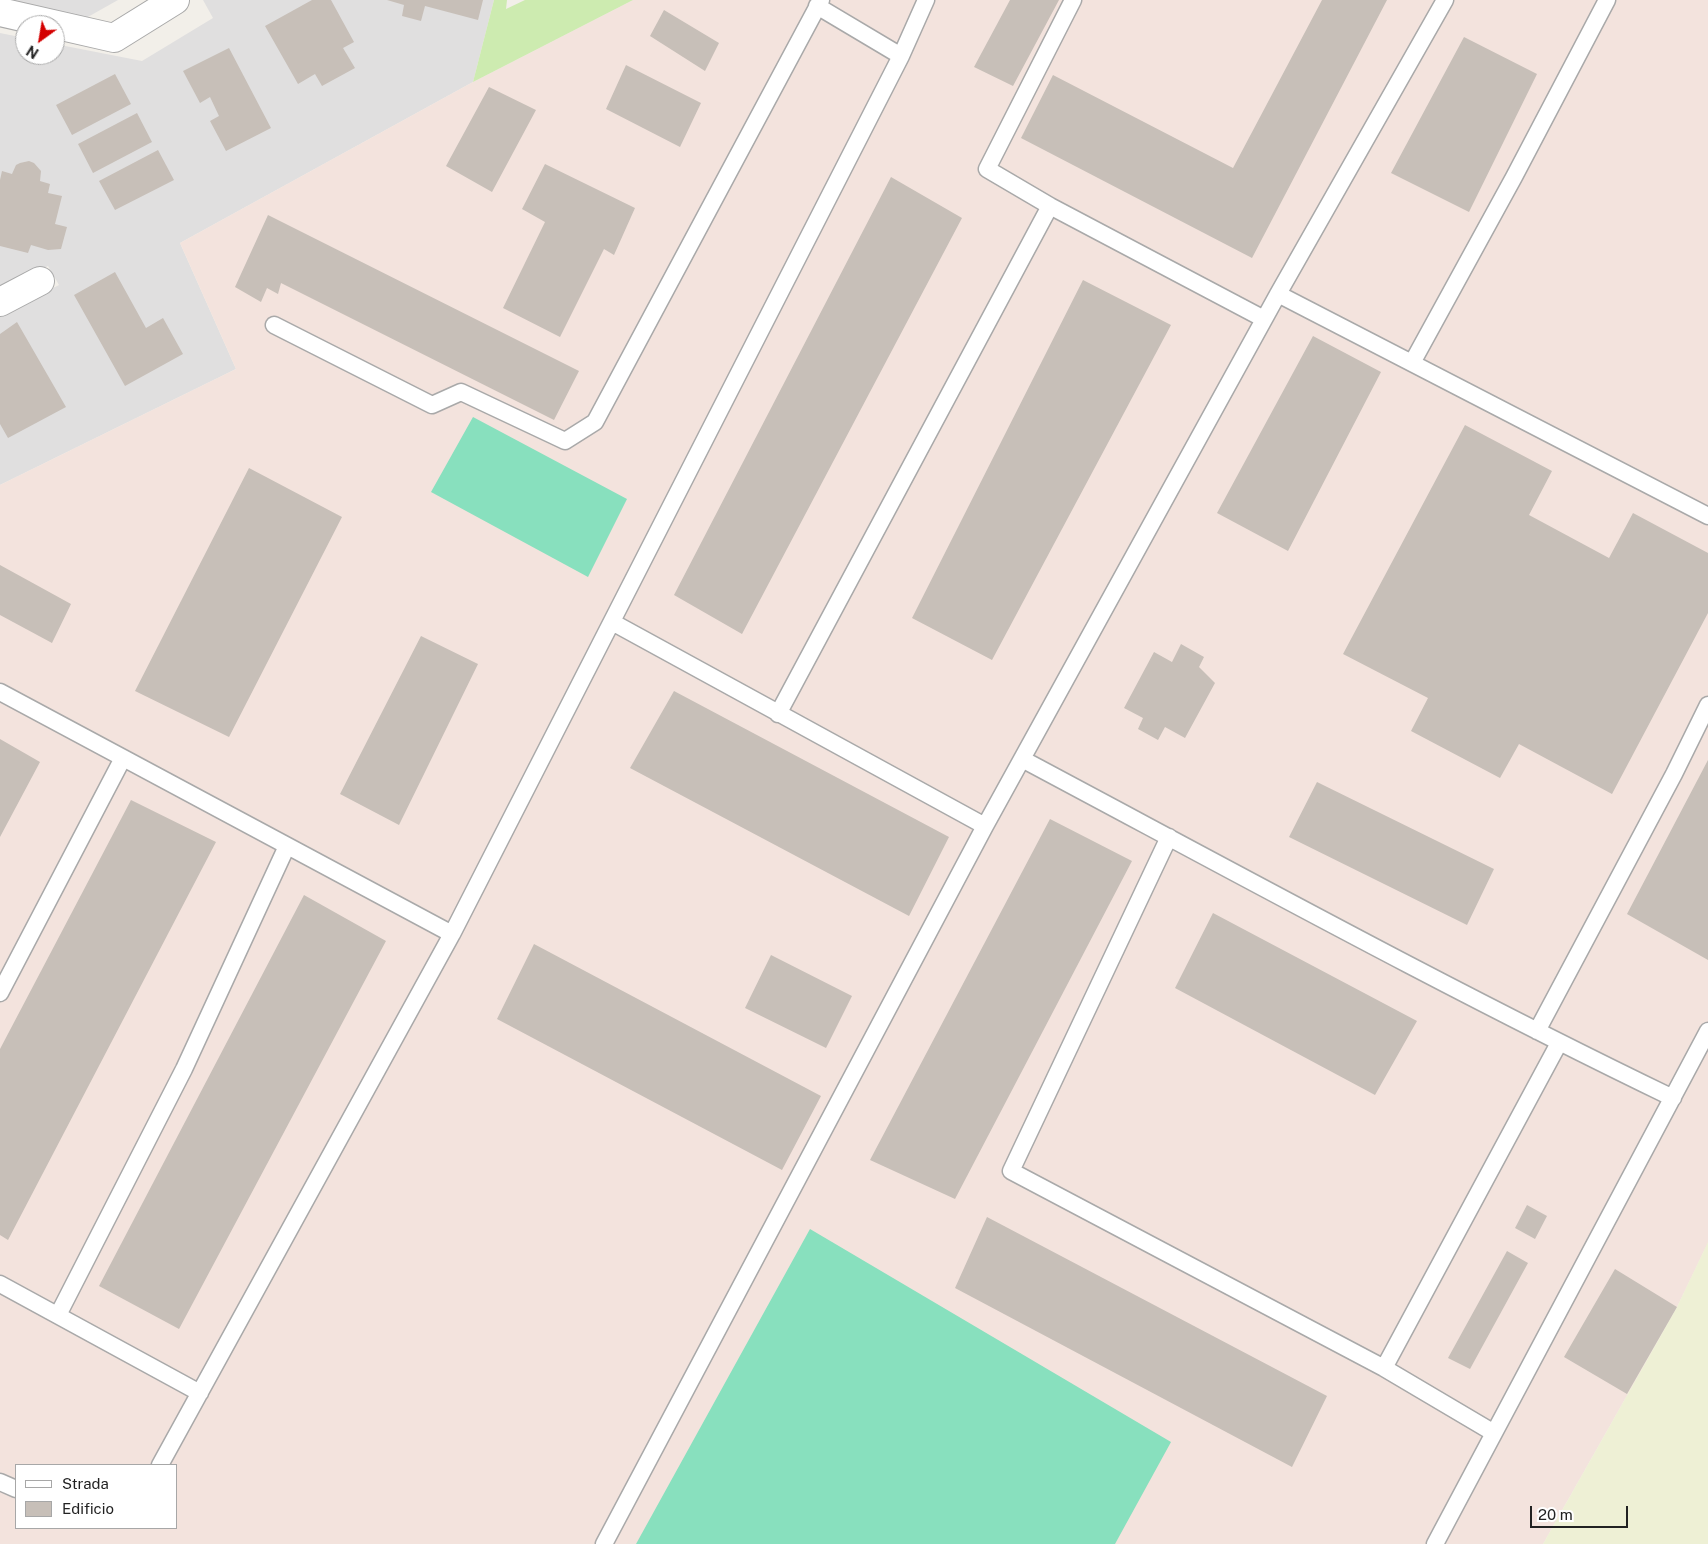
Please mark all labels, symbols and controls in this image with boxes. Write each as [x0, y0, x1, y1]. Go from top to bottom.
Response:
north arrow [15, 15, 65, 65]
text: N [24, 42, 41, 62]
legend [15, 1464, 178, 1529]
text: Strada [62, 1475, 109, 1492]
scale bar [1533, 1496, 1630, 1528]
text: Edificio [62, 1500, 114, 1517]
text: 20 m [1538, 1506, 1573, 1523]

